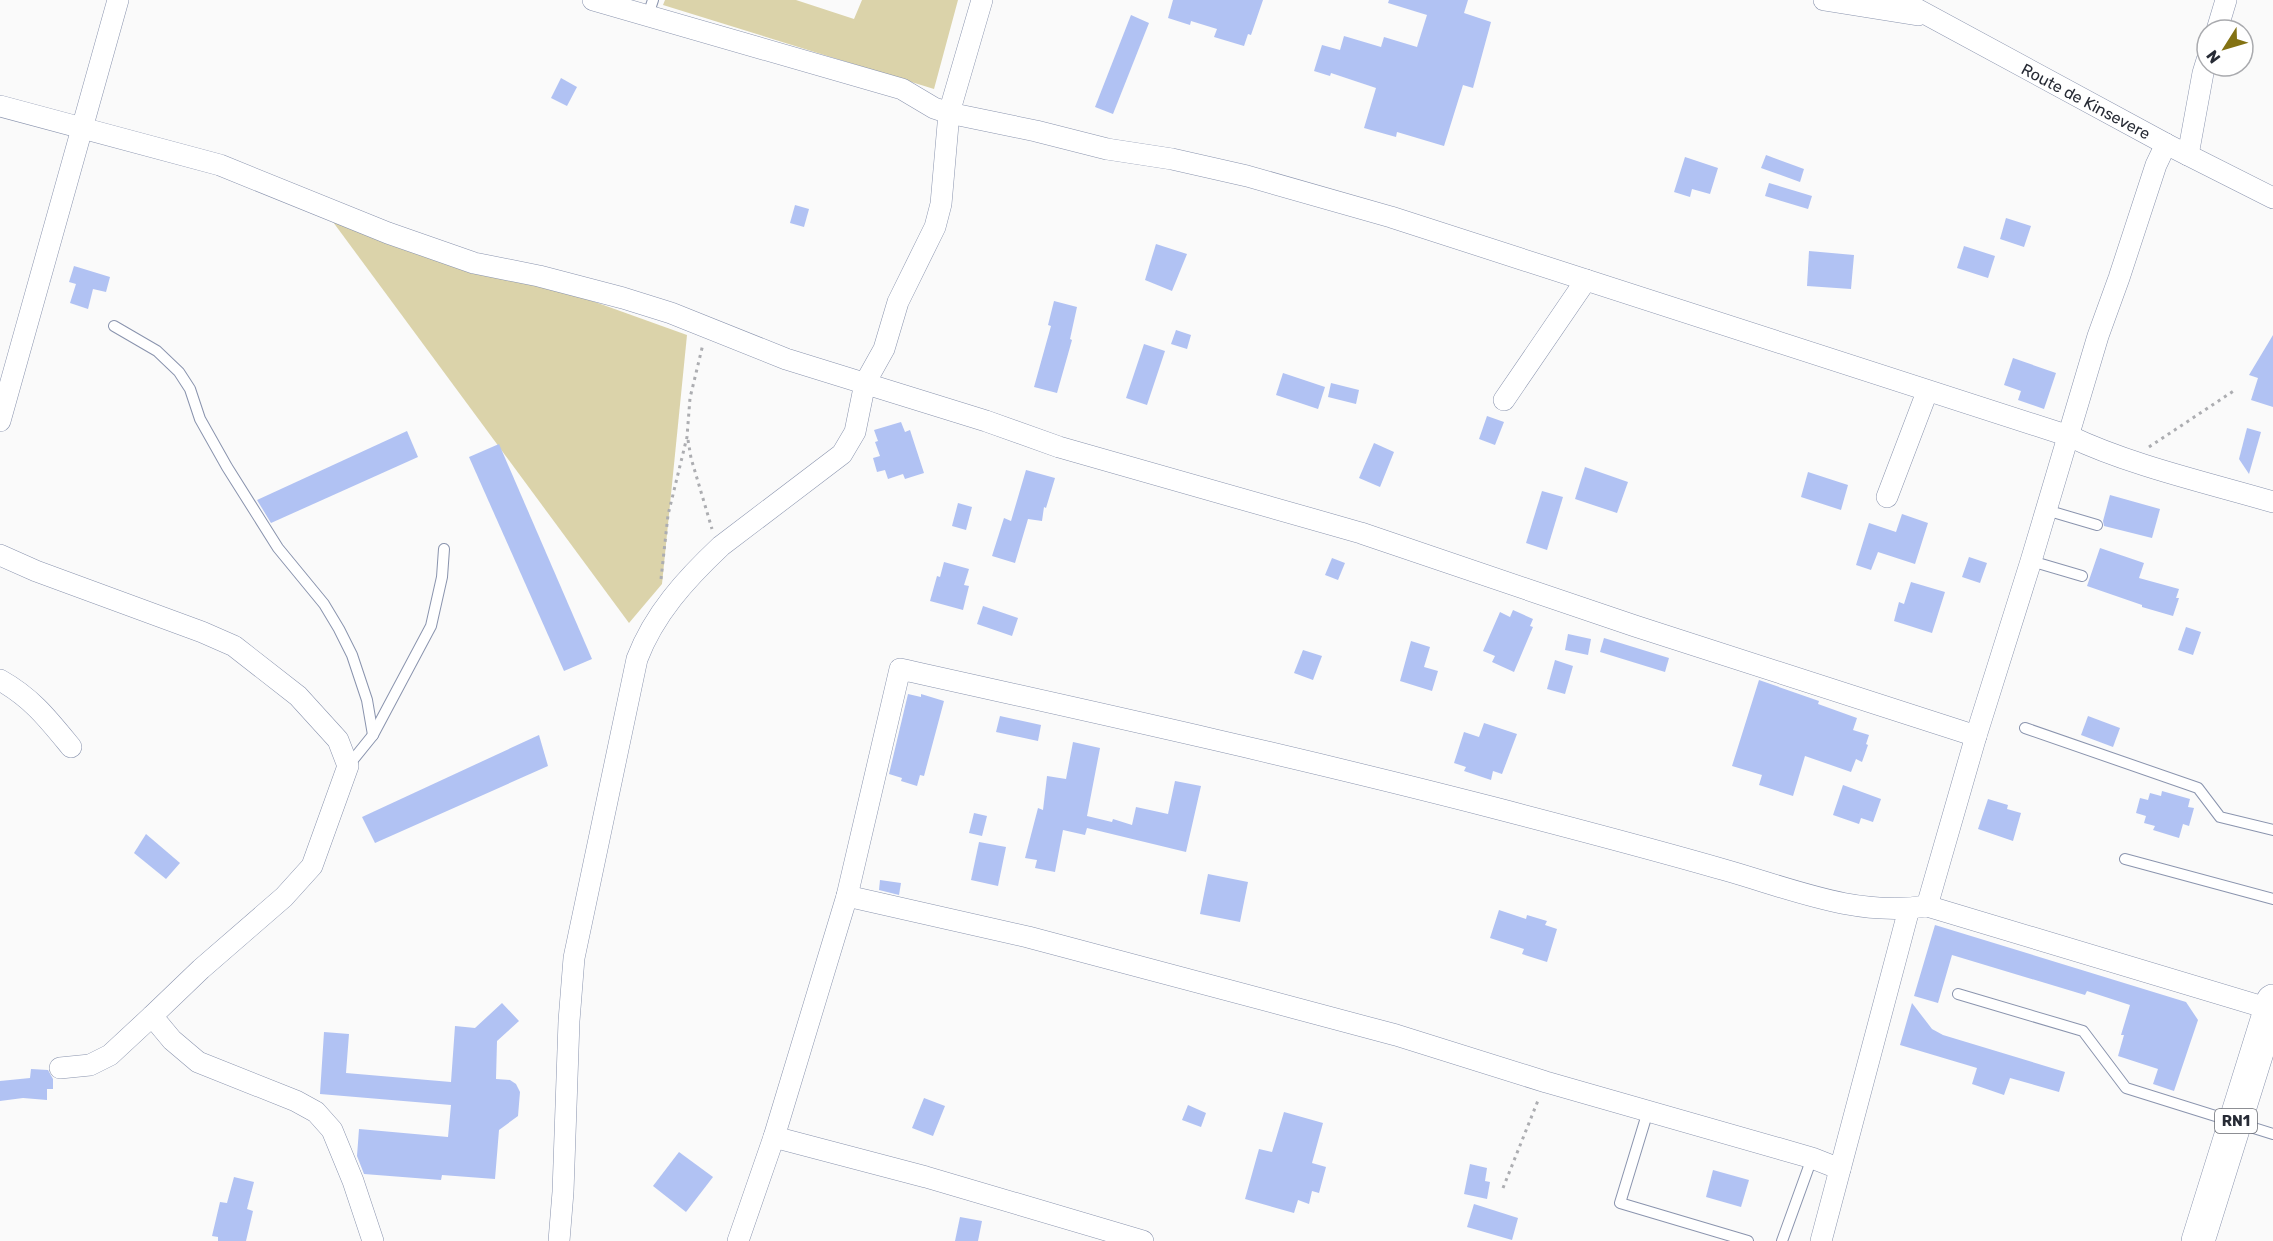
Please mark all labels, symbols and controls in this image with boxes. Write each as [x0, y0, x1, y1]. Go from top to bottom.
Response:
north arrow [2195, 18, 2255, 78]
text: N [2202, 46, 2224, 67]
street label: Route de Kinsevere [2018, 59, 2153, 143]
road number: RN1 [2215, 1109, 2257, 1133]

